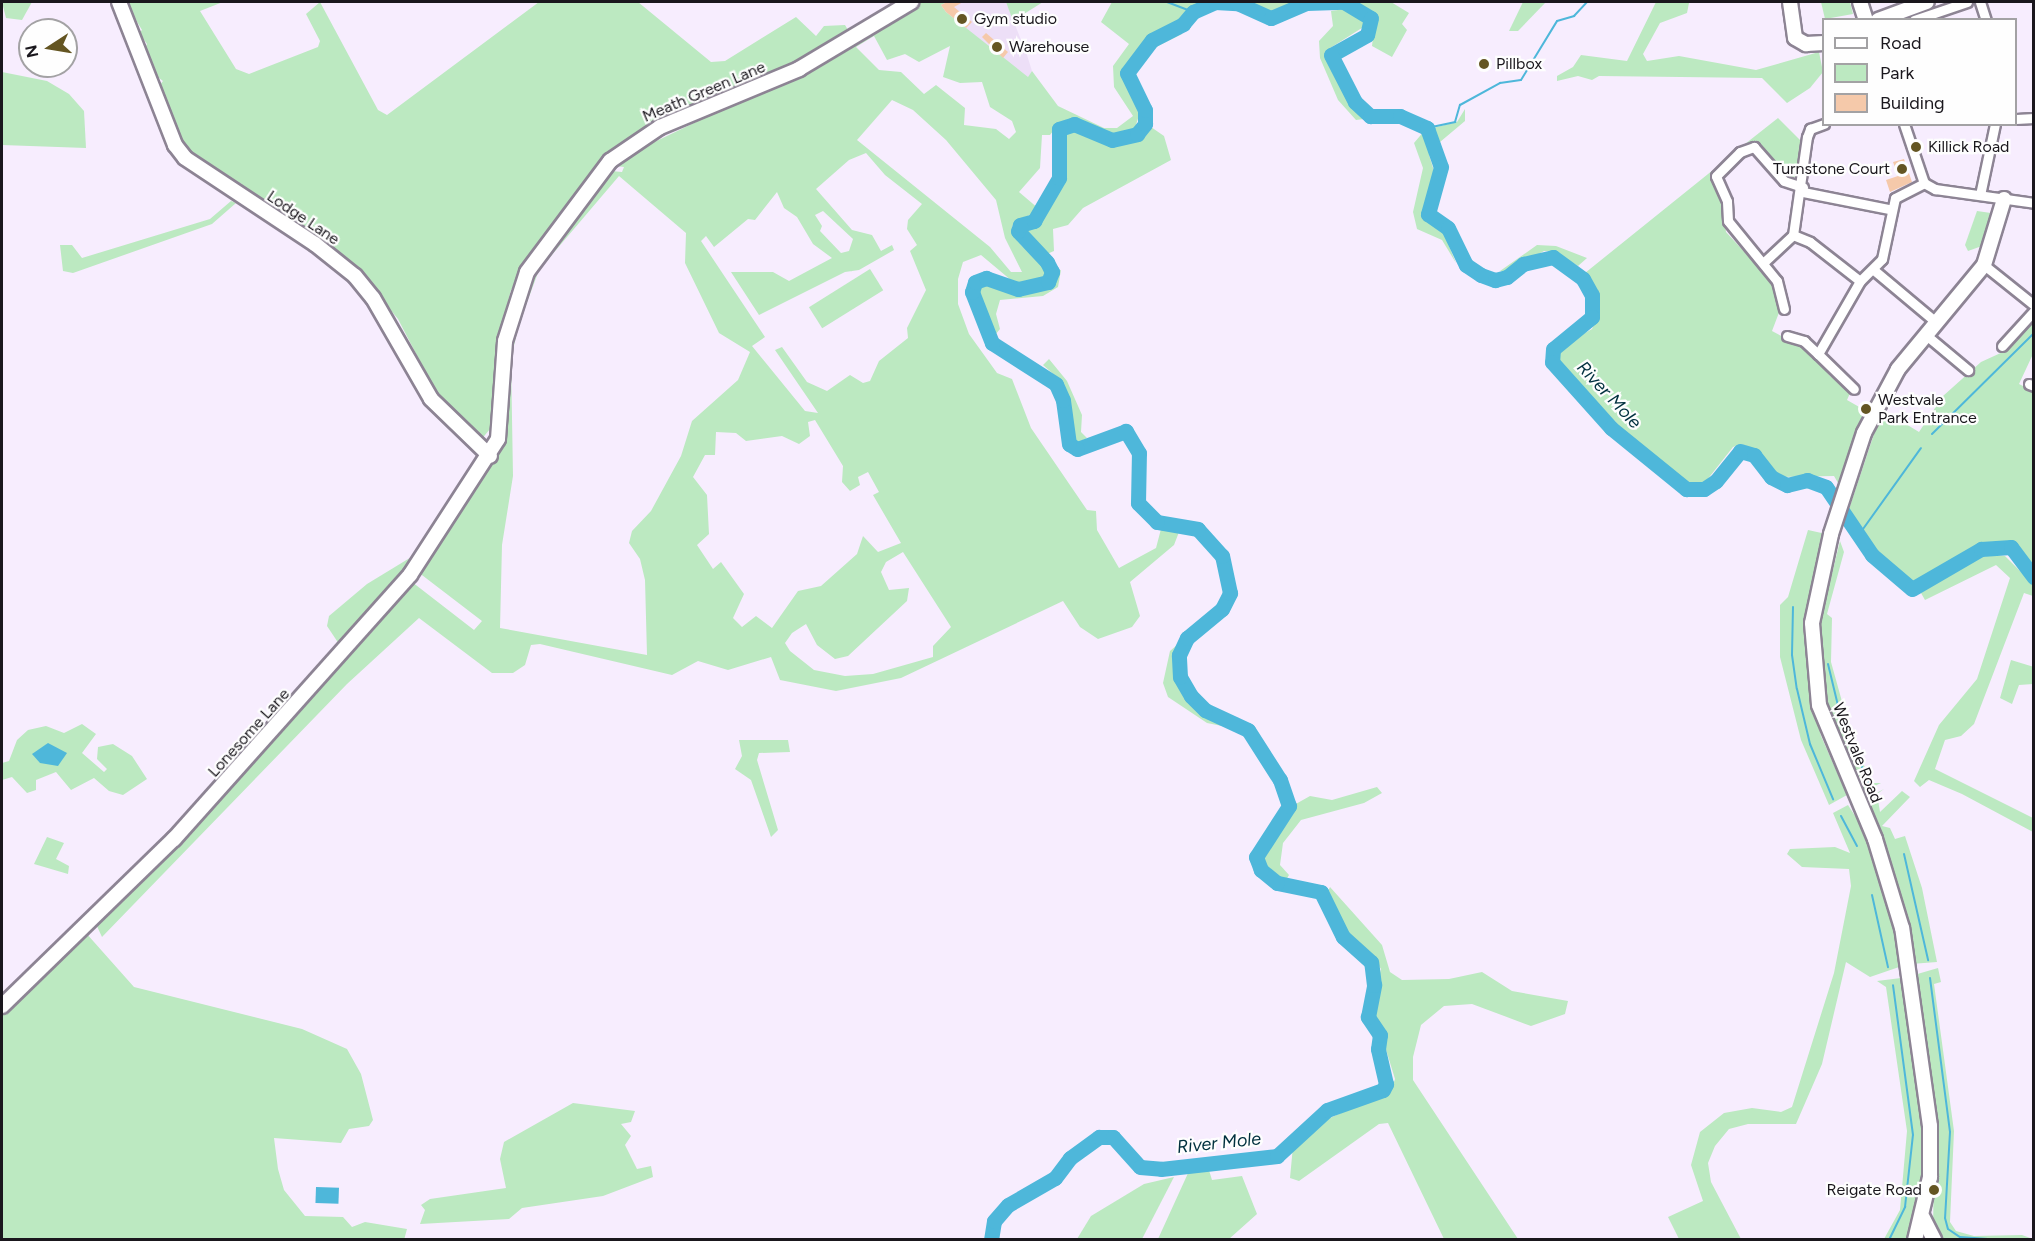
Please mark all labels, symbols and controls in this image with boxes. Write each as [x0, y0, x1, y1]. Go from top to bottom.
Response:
place label: Gym studio [974, 9, 1057, 29]
marker: Gym studio [955, 12, 969, 26]
north arrow [18, 18, 78, 78]
legend [1822, 18, 2017, 126]
text: Road [1880, 32, 1921, 54]
place label: Warehouse [1009, 37, 1089, 57]
marker: Warehouse [990, 40, 1004, 54]
text: N [21, 43, 42, 59]
place label: Pillbox [1496, 54, 1542, 74]
street label: Meath Green Lane [640, 57, 768, 127]
marker: Pillbox [1477, 57, 1491, 71]
text: Park [1880, 62, 1914, 84]
text: Building [1880, 92, 1945, 114]
place label: Killick Road [1928, 137, 2009, 157]
marker: Killick Road [1909, 140, 1923, 154]
place label: Turnstone Court [1773, 159, 1890, 179]
marker: Turnstone Court [1895, 162, 1909, 176]
street label: Lodge Lane [263, 187, 343, 249]
water label: River Mole [1572, 357, 1646, 433]
place label: Westvale Park Entrance [1878, 390, 1977, 428]
marker: Westvale Park Entrance [1859, 402, 1873, 416]
street label: Lonesome Lane [204, 685, 294, 781]
street label: Westvale Road [1828, 700, 1886, 806]
water label: River Mole [1176, 1128, 1262, 1158]
place label: Reigate Road [1826, 1180, 1922, 1200]
marker: Reigate Road [1927, 1183, 1941, 1197]

